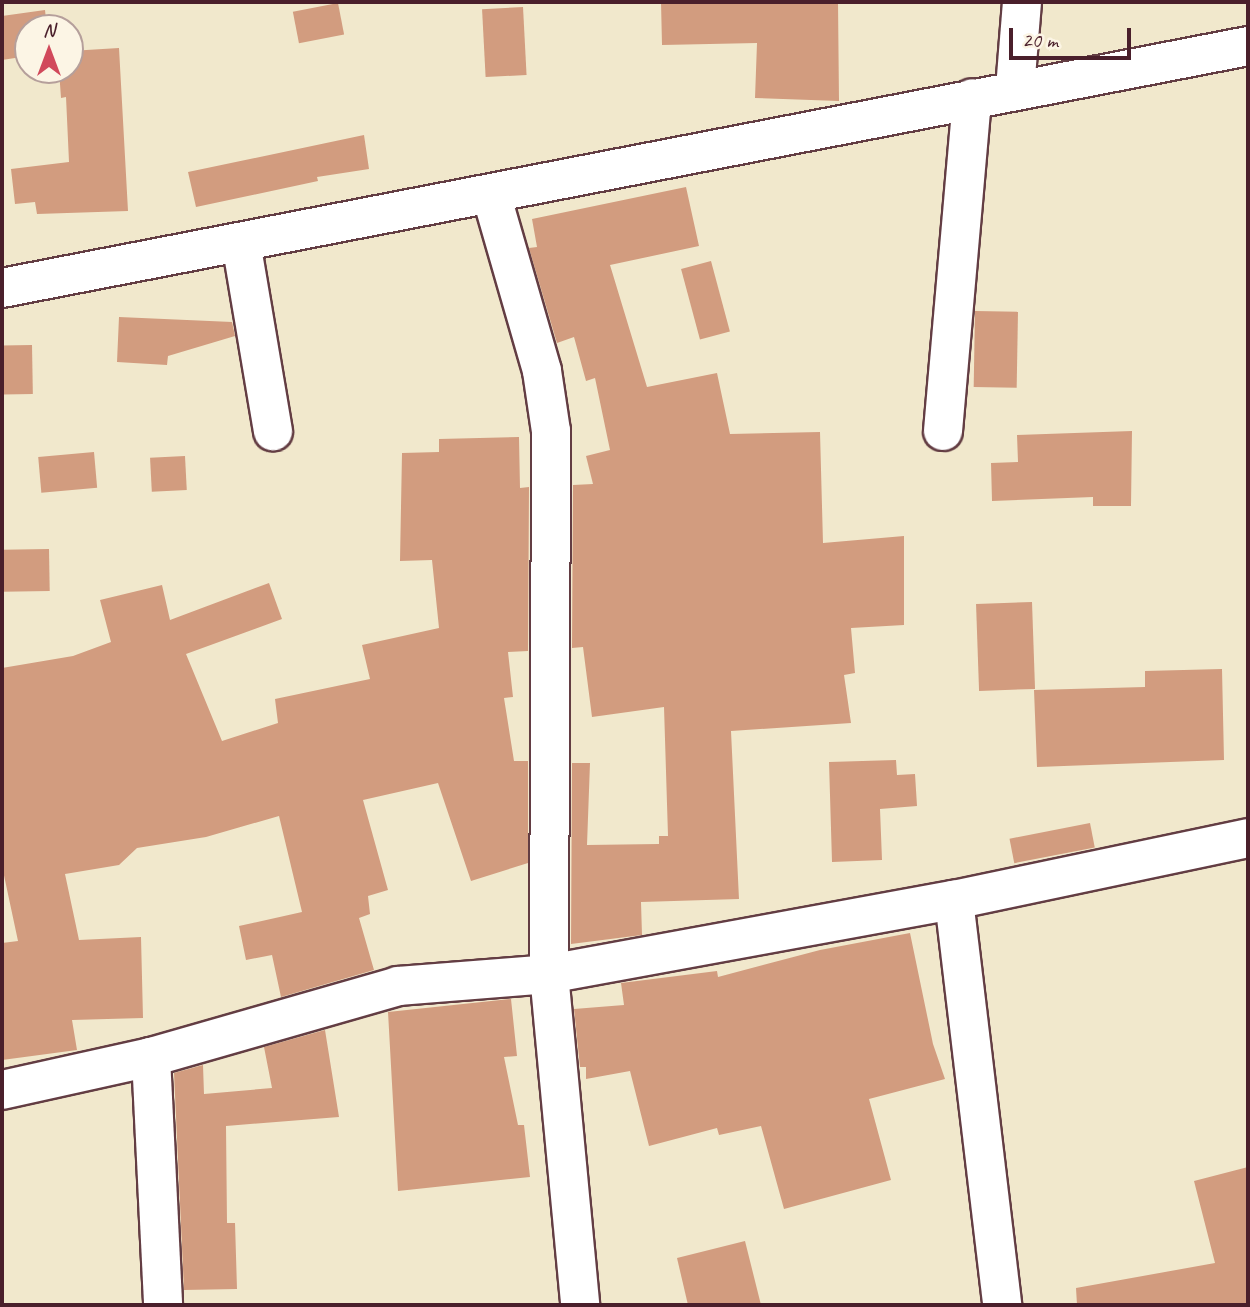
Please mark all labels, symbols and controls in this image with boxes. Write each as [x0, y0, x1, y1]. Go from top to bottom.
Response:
north arrow [14, 14, 84, 84]
scale bar [1012, 14, 1134, 58]
text: N [43, 18, 55, 42]
text: 20 m [1022, 27, 1058, 53]

